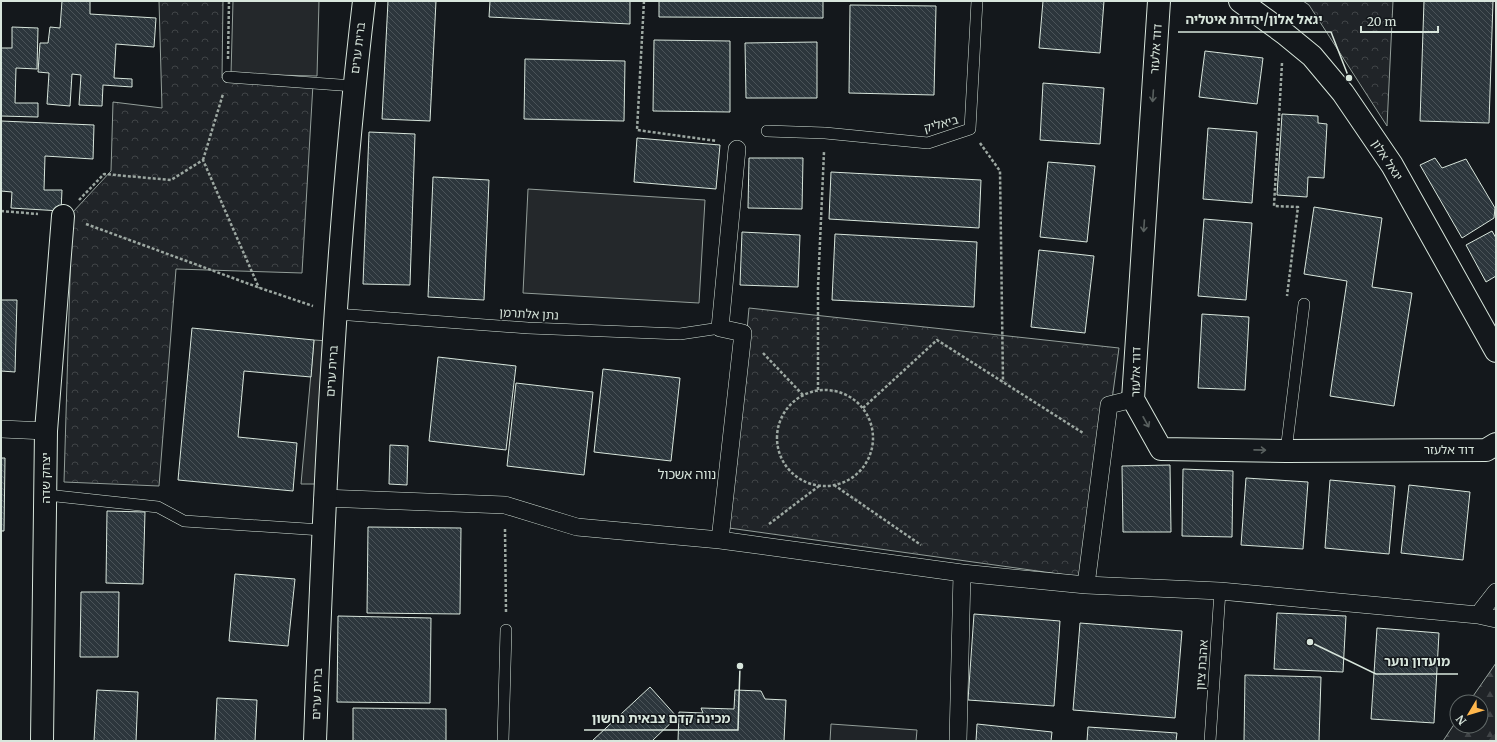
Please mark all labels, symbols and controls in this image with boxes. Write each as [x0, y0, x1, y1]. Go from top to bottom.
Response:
callout: יגאל אלון/יהדות איטליה [1178, 7, 1331, 32]
scale bar [1361, 8, 1438, 34]
text: יגאל אלון/יהדות איטליה [1186, 11, 1322, 28]
text: 20 m [1367, 14, 1396, 29]
street label: ברית ערים [347, 21, 368, 75]
street label: דוד אלעזר [1146, 23, 1165, 75]
one-way arrow [1149, 89, 1156, 102]
street label: ביאליק [922, 112, 960, 135]
street label: יגאל אלון [1369, 136, 1406, 183]
one-way arrow [1141, 219, 1148, 232]
street label: נתן אלתרמן [499, 304, 559, 323]
street label: ברית ערים [322, 344, 341, 397]
street label: דוד אלעזר [1128, 346, 1143, 397]
one-way arrow [1142, 416, 1150, 428]
street label: דוד אלעזר [1424, 442, 1475, 457]
one-way arrow [1253, 446, 1266, 454]
street label: יצחק שדה [38, 452, 53, 504]
district label: נווה אשכול [658, 466, 716, 483]
street label: אהבת ציון [1192, 639, 1211, 691]
callout: מועדון נוער [1376, 649, 1458, 674]
text: מועדון נוער [1384, 653, 1450, 670]
street label: ברית ערים [308, 668, 325, 720]
north arrow [1449, 694, 1489, 734]
callout: מכינה קדם צבאית נחשון [584, 705, 738, 730]
text: מכינה קדם צבאית נחשון [592, 710, 730, 727]
text: N [1453, 712, 1469, 728]

